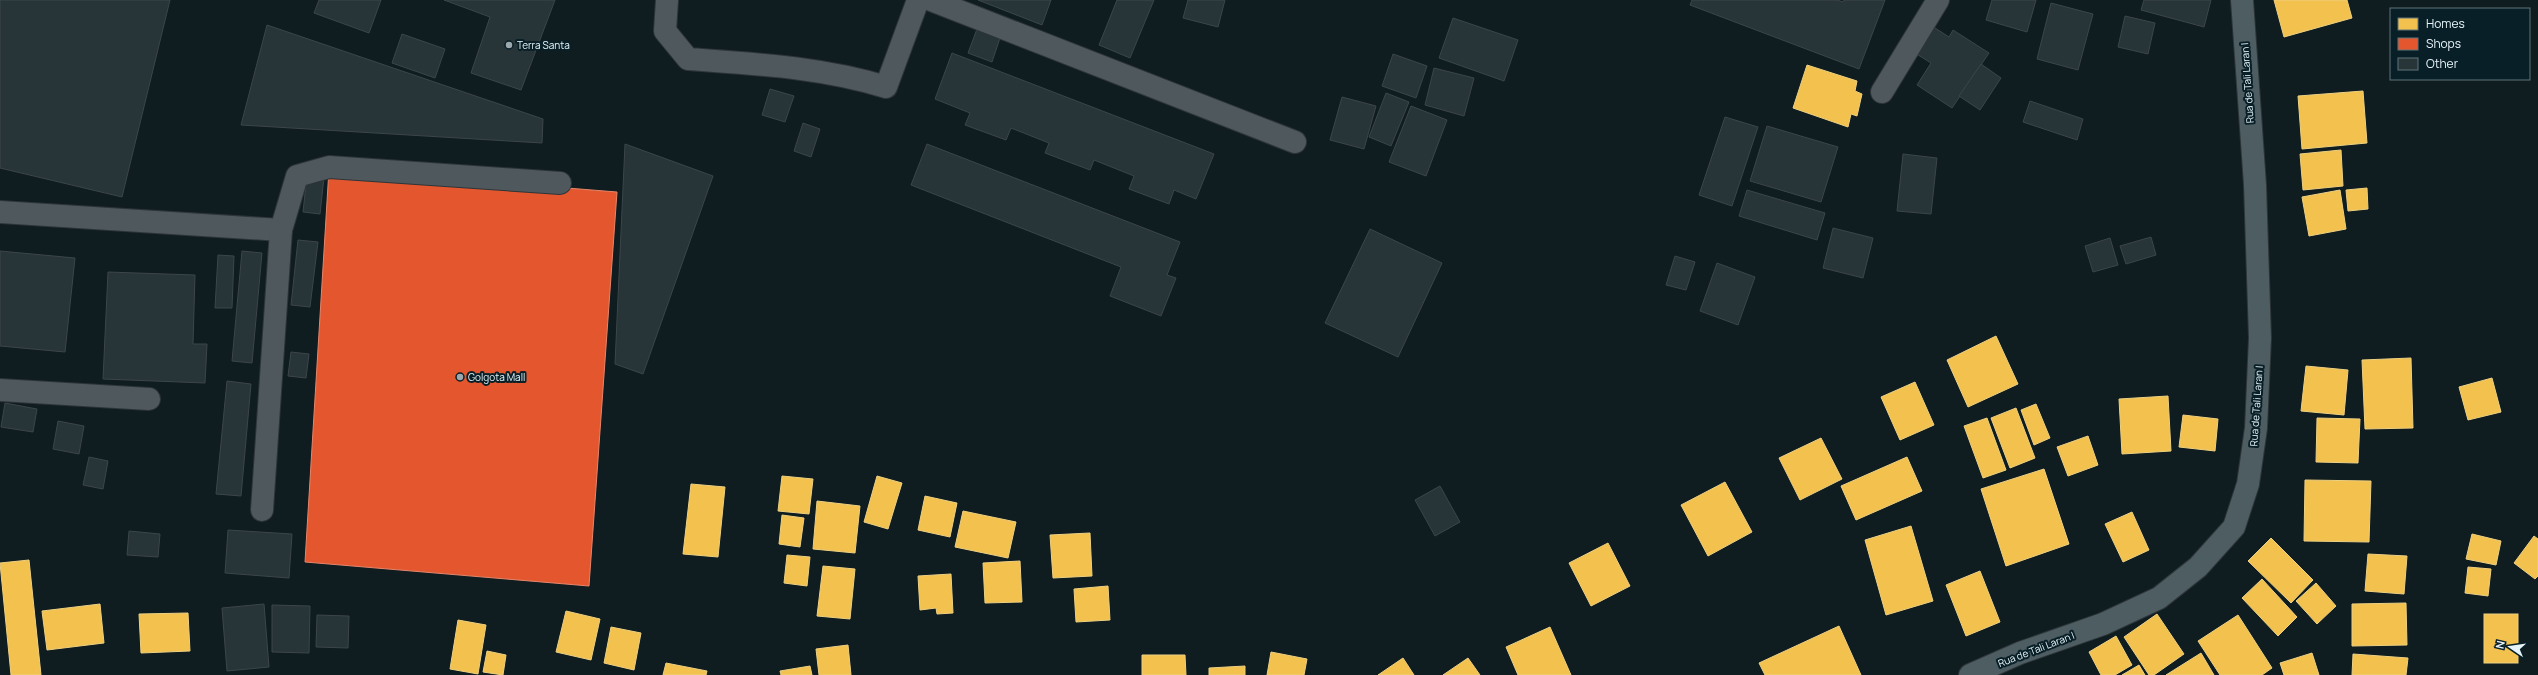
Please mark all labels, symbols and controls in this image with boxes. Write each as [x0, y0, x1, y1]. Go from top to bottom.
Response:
legend [2390, 8, 2530, 80]
text: Homes [2426, 15, 2465, 32]
text: Shops [2426, 35, 2461, 52]
place label: Terra Santa [517, 38, 570, 52]
marker: Terra Santa [504, 40, 514, 50]
street label: Rua de Tali Laran I [2237, 42, 2257, 124]
text: Other [2426, 55, 2459, 72]
street label: Rua de Tali Laran I [2246, 365, 2266, 447]
place label: Golgota Mall [468, 370, 525, 384]
marker: Golgota Mall [455, 372, 465, 382]
north arrow [2490, 627, 2530, 667]
street label: Rua de Tali Laran I [1996, 628, 2076, 670]
text: N [2492, 639, 2508, 650]

